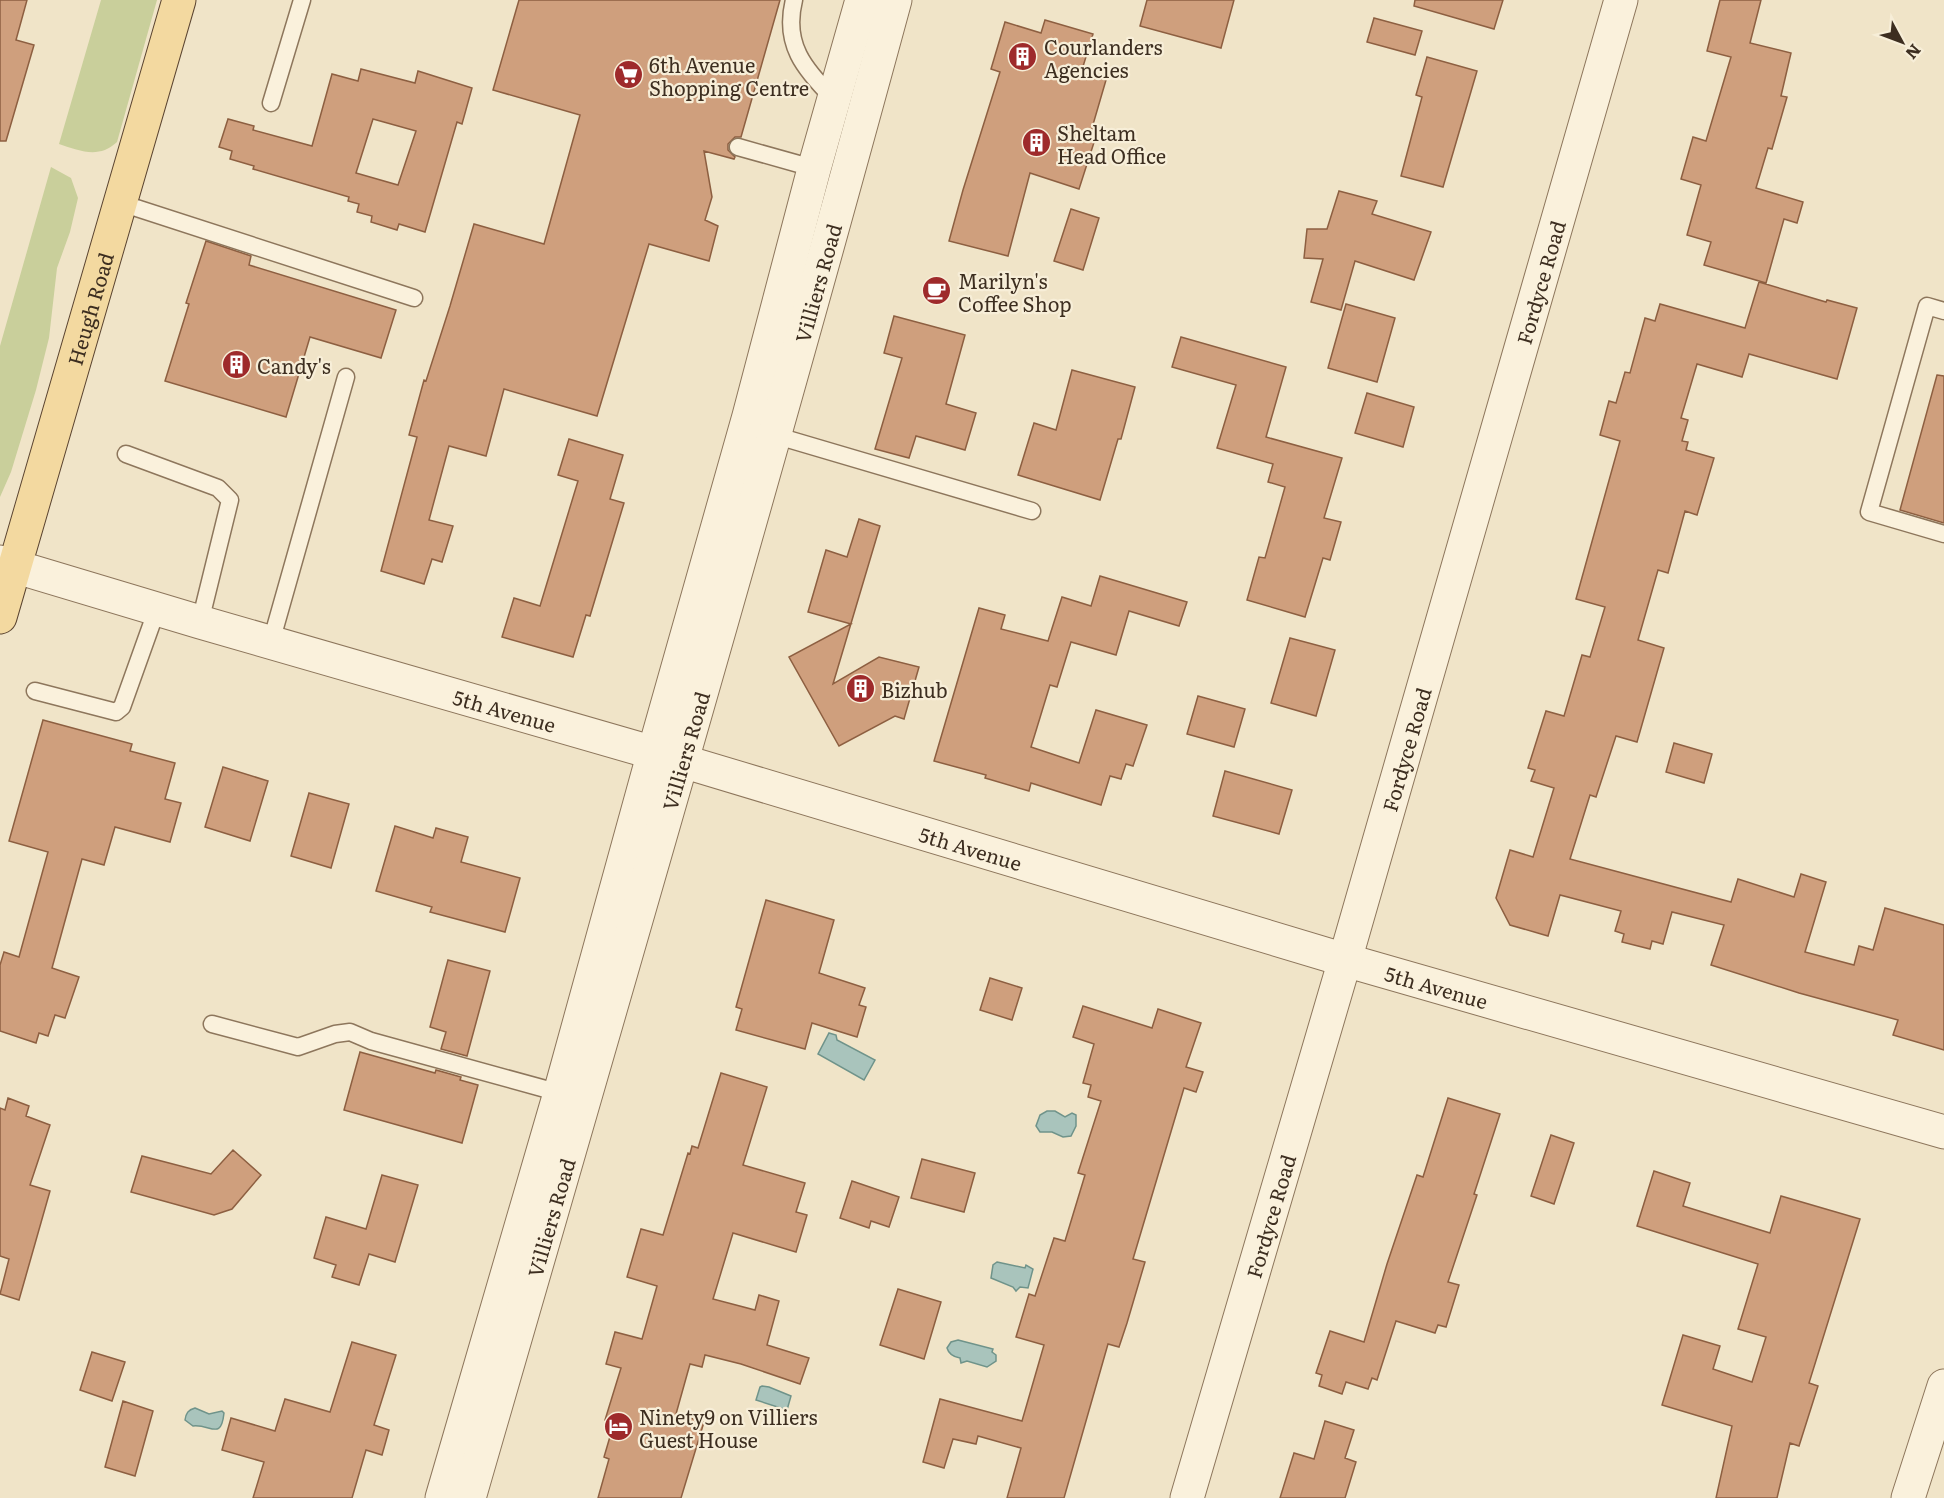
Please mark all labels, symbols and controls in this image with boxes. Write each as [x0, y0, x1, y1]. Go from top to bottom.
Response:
north arrow [1872, 12, 1932, 72]
place label: Courlanders Agencies [1044, 31, 1162, 84]
text: N [1901, 40, 1928, 65]
building icon: Courlanders Agencies [1007, 41, 1039, 73]
place label: 6th Avenue Shopping Centre [649, 49, 809, 102]
supermarket icon: 6th Avenue Shopping Centre [612, 59, 644, 91]
place label: Sheltam Head Office [1057, 117, 1166, 170]
building icon: Sheltam Head Office [1020, 127, 1052, 159]
street label: Fordyce Road [1508, 217, 1572, 348]
street label: Villiers Road [786, 220, 848, 346]
street label: Heugh Road [59, 249, 120, 369]
place label: Marilyn's Coffee Shop [958, 265, 1072, 318]
cafe icon: Marilyn's Coffee Shop [921, 275, 953, 307]
building icon: Candy's [220, 349, 252, 381]
place label: Candy's [257, 350, 331, 380]
building icon: Bizhub [844, 673, 876, 705]
place label: Bizhub [881, 674, 948, 704]
street label: 5th Avenue [450, 681, 560, 739]
street label: Fordyce Road [1374, 684, 1438, 815]
street label: Villiers Road [653, 688, 716, 814]
street label: 5th Avenue [916, 818, 1026, 877]
street label: 5th Avenue [1382, 957, 1492, 1015]
street label: Fordyce Road [1237, 1150, 1302, 1281]
street label: Villiers Road [519, 1154, 582, 1280]
place label: Ninety9 on Villiers Guest House [639, 1401, 818, 1454]
hotel icon: Ninety9 on Villiers Guest House [602, 1411, 634, 1443]

